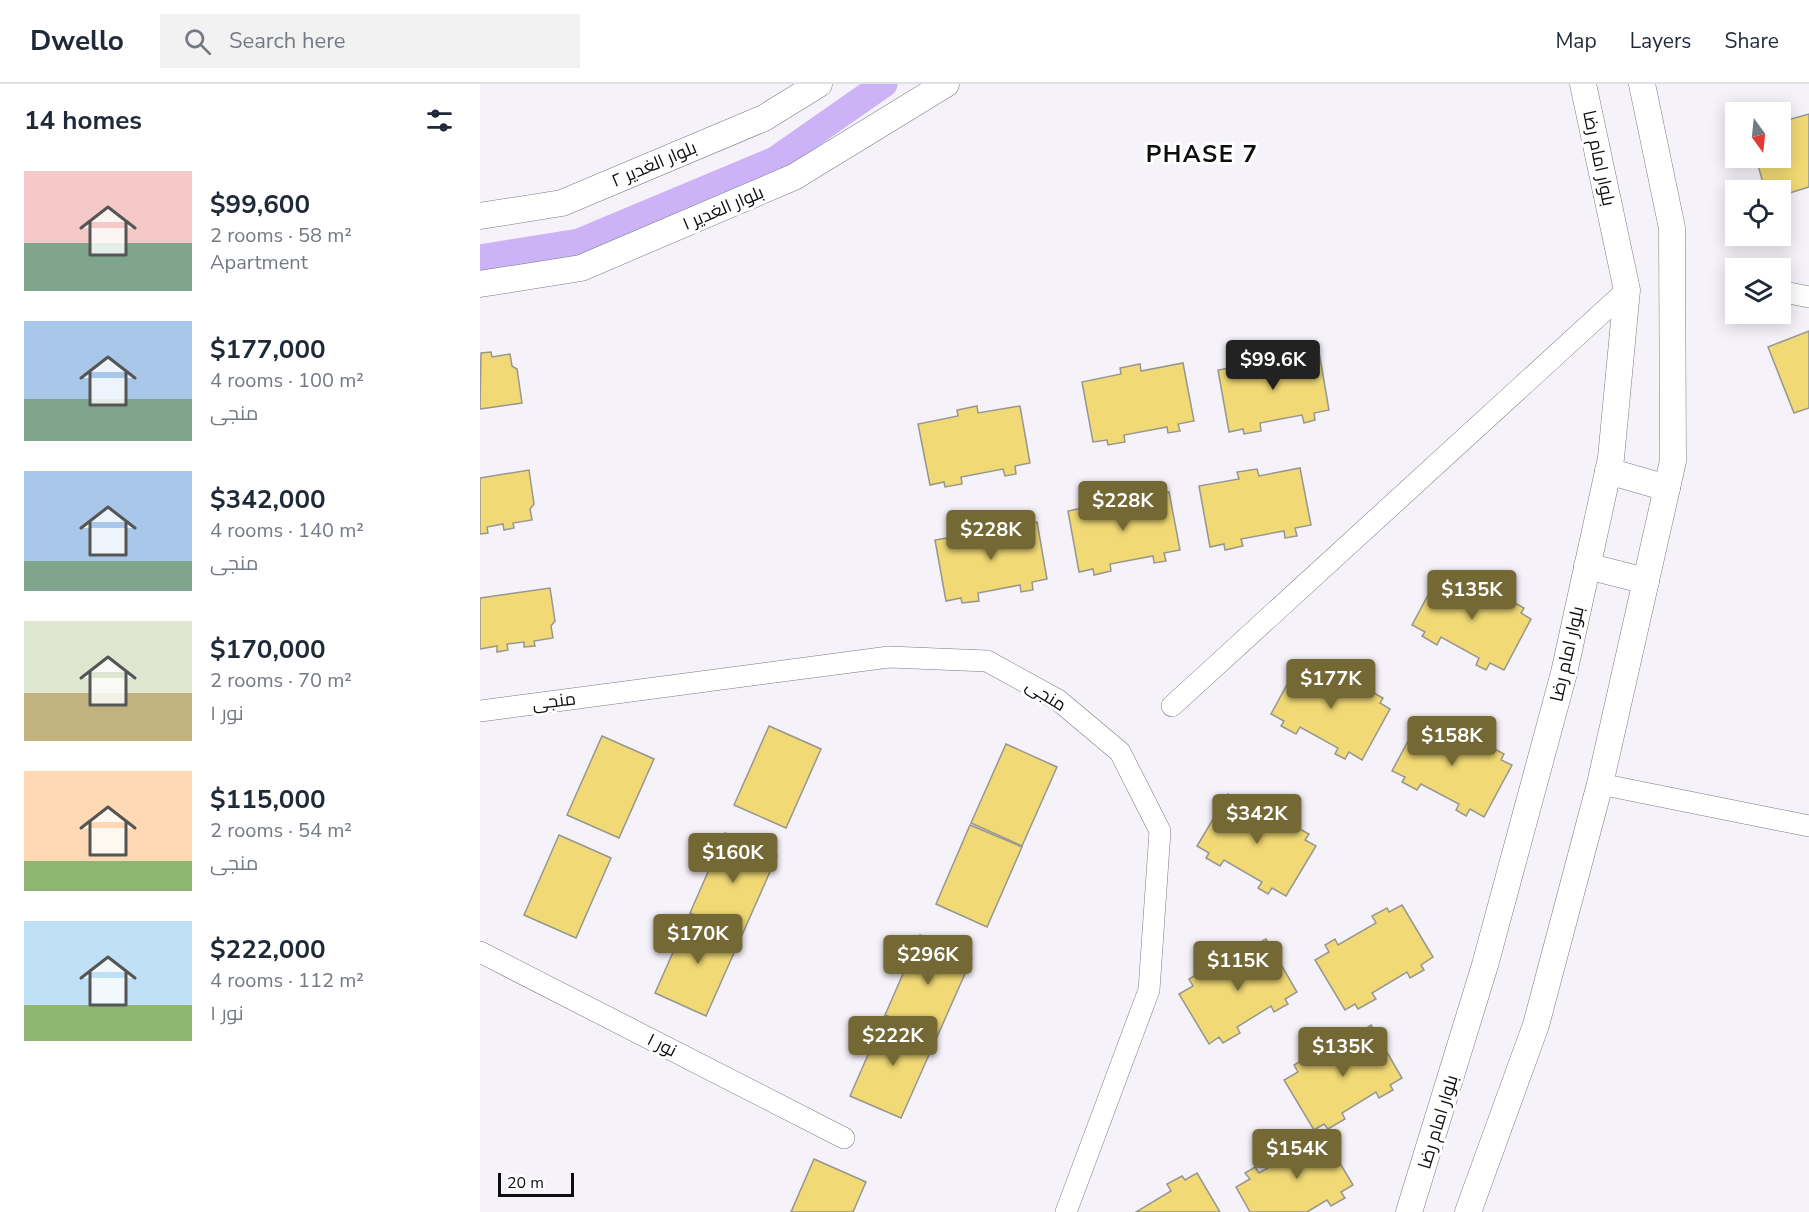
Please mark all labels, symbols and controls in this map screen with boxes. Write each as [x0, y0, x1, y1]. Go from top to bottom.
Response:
search box [160, 14, 580, 68]
text: Dwello [30, 22, 124, 60]
icon: search [181, 25, 214, 58]
text: Search here [229, 26, 346, 56]
text: Map [1555, 27, 1597, 55]
text: Layers [1630, 27, 1691, 55]
text: Share [1724, 27, 1779, 55]
north arrow [1725, 102, 1791, 168]
map controls [1725, 102, 1791, 324]
text: 14 homes [24, 103, 142, 138]
icon: filters [423, 104, 456, 137]
street label: بلوار امام رضا [1577, 108, 1621, 208]
street label: بلوار الغدیر ۲ [608, 135, 700, 193]
district label: PHASE 7 [1146, 138, 1258, 170]
street label: بلوار الغدیر ۱ [679, 180, 767, 236]
button: locate [1725, 180, 1791, 246]
text: $99,600 [210, 187, 310, 222]
icon: home [72, 195, 144, 267]
text: 2 rooms · 58 m² [210, 222, 352, 249]
text: Apartment [210, 249, 308, 276]
button: layers [1725, 258, 1791, 324]
text: $177,000 [210, 332, 326, 367]
pin: $99.6K [1224, 340, 1322, 391]
icon: home [72, 345, 144, 417]
text: $99.6K [1240, 346, 1306, 373]
text: 4 rooms · 100 m² [210, 367, 364, 394]
text: منجی [210, 400, 258, 427]
pin: $228K [1081, 481, 1165, 532]
text: $342,000 [210, 482, 326, 517]
text: $228K [1092, 487, 1154, 514]
icon: home [72, 495, 144, 567]
pin: $228K [949, 510, 1033, 561]
text: $228K [960, 516, 1022, 543]
text: 4 rooms · 140 m² [210, 517, 364, 544]
text: منجی [210, 550, 258, 577]
pin: $135K [1430, 570, 1514, 621]
text: $135K [1441, 576, 1503, 603]
street label: بلوار امام رضا [1544, 604, 1590, 704]
text: $170,000 [210, 632, 326, 667]
icon: home [72, 645, 144, 717]
pin: $177K [1289, 659, 1373, 710]
text: $177K [1300, 665, 1362, 692]
text: 2 rooms · 70 m² [210, 667, 352, 694]
street label: منجی [1021, 673, 1071, 717]
street label: منجی [531, 686, 577, 716]
text: نور ۱ [210, 700, 244, 727]
pin: $158K [1410, 716, 1494, 767]
text: $158K [1421, 722, 1483, 749]
text: $115,000 [210, 782, 326, 817]
pin: $342K [1215, 794, 1299, 845]
icon: home [72, 795, 144, 867]
text: $342K [1226, 800, 1288, 827]
text: 2 rooms · 54 m² [210, 817, 352, 844]
pin: $160K [691, 833, 775, 884]
text: $160K [702, 839, 764, 866]
text: منجی [210, 850, 258, 877]
pin: $170K [656, 914, 740, 965]
text: $170K [667, 920, 729, 947]
text: $222,000 [210, 932, 326, 967]
pin: $296K [886, 935, 970, 986]
text: $296K [897, 941, 959, 968]
pin: $115K [1196, 941, 1280, 992]
icon: home [72, 945, 144, 1017]
text: $115K [1207, 947, 1269, 974]
text: 4 rooms · 112 m² [210, 967, 364, 994]
text: نور ۱ [210, 1000, 244, 1027]
pin: $222K [851, 1016, 935, 1067]
text: $222K [862, 1022, 924, 1049]
street label: نور ۱ [643, 1027, 681, 1063]
pin: $135K [1301, 1027, 1385, 1078]
text: $135K [1312, 1033, 1374, 1060]
street label: بلوار امام رضا [1412, 1072, 1464, 1172]
pin: $154K [1255, 1129, 1339, 1180]
text: $154K [1266, 1135, 1328, 1162]
scale bar [498, 1170, 574, 1198]
text: 20 m [507, 1172, 544, 1194]

